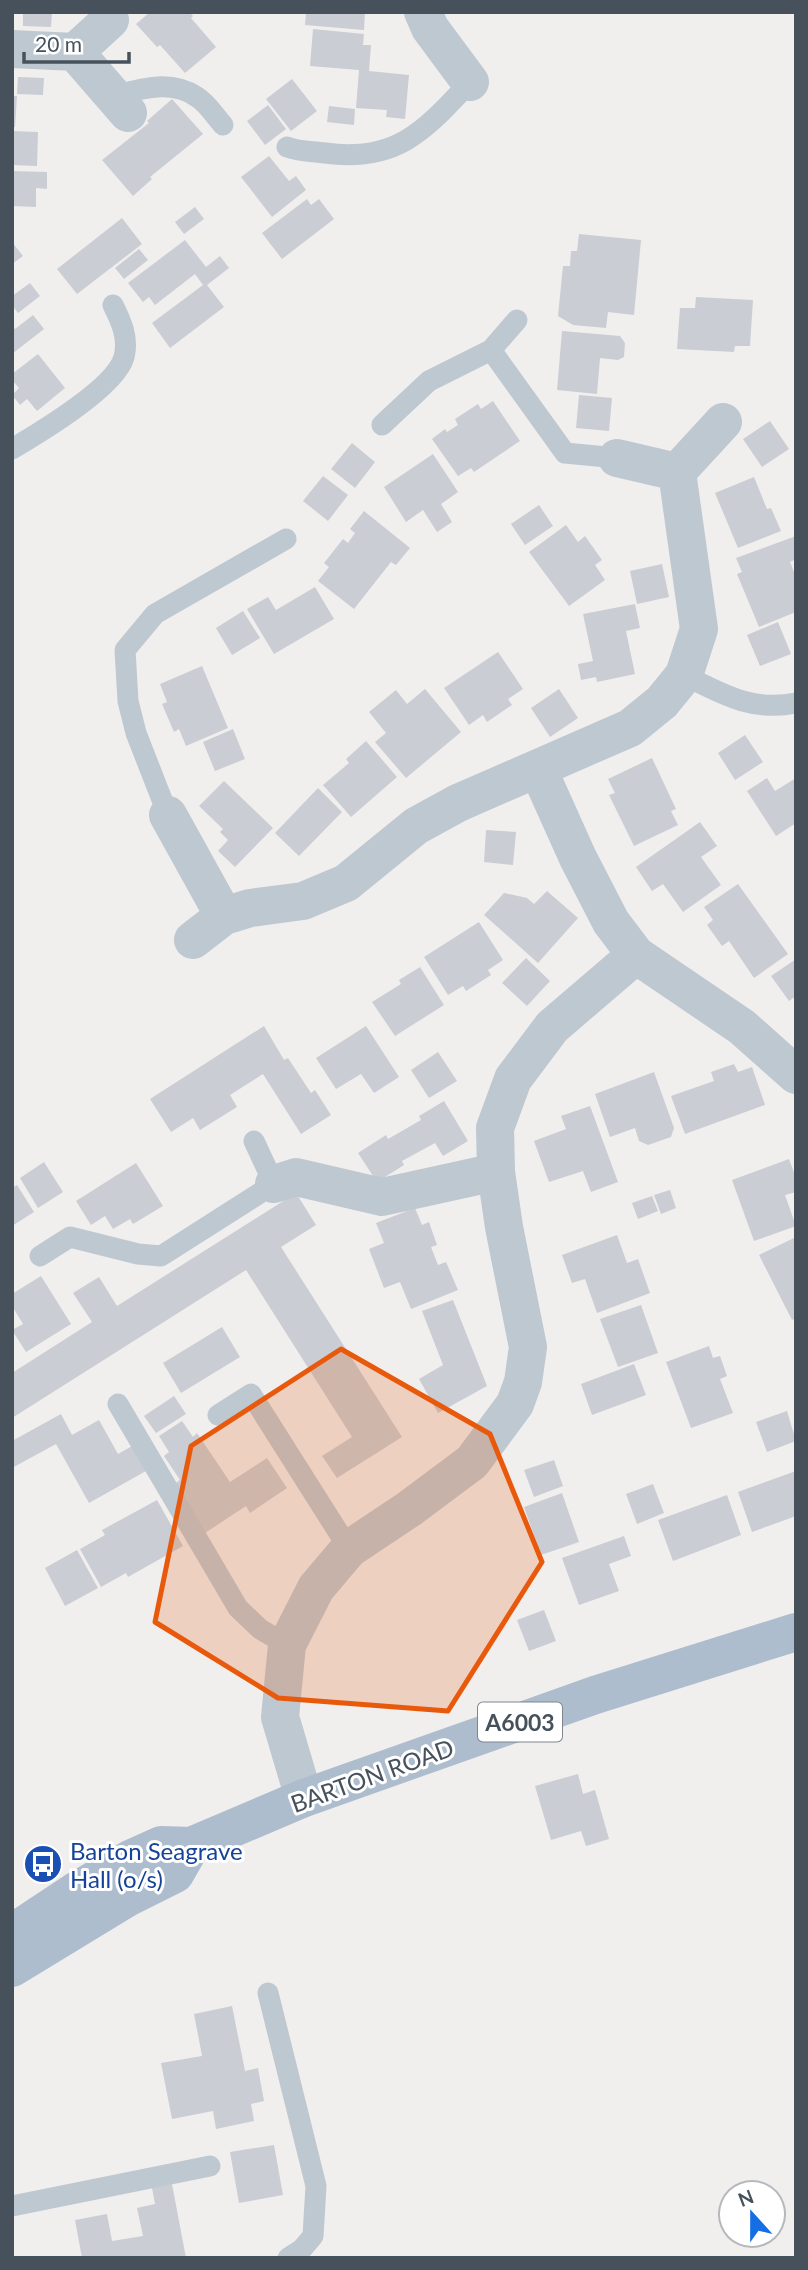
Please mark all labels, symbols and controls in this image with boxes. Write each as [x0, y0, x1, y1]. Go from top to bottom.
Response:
scale bar [24, 21, 130, 65]
text: 20 m [35, 31, 82, 56]
road number: A6003 [478, 1702, 562, 1742]
street label: BARTON ROAD [287, 1732, 457, 1818]
place label: Barton Seagrave Hall (o/s) [70, 1836, 243, 1893]
bus stop icon: Barton Seagrave Hall (o/s) [22, 1843, 64, 1885]
north arrow [717, 2179, 787, 2249]
text: N [735, 2184, 757, 2211]

